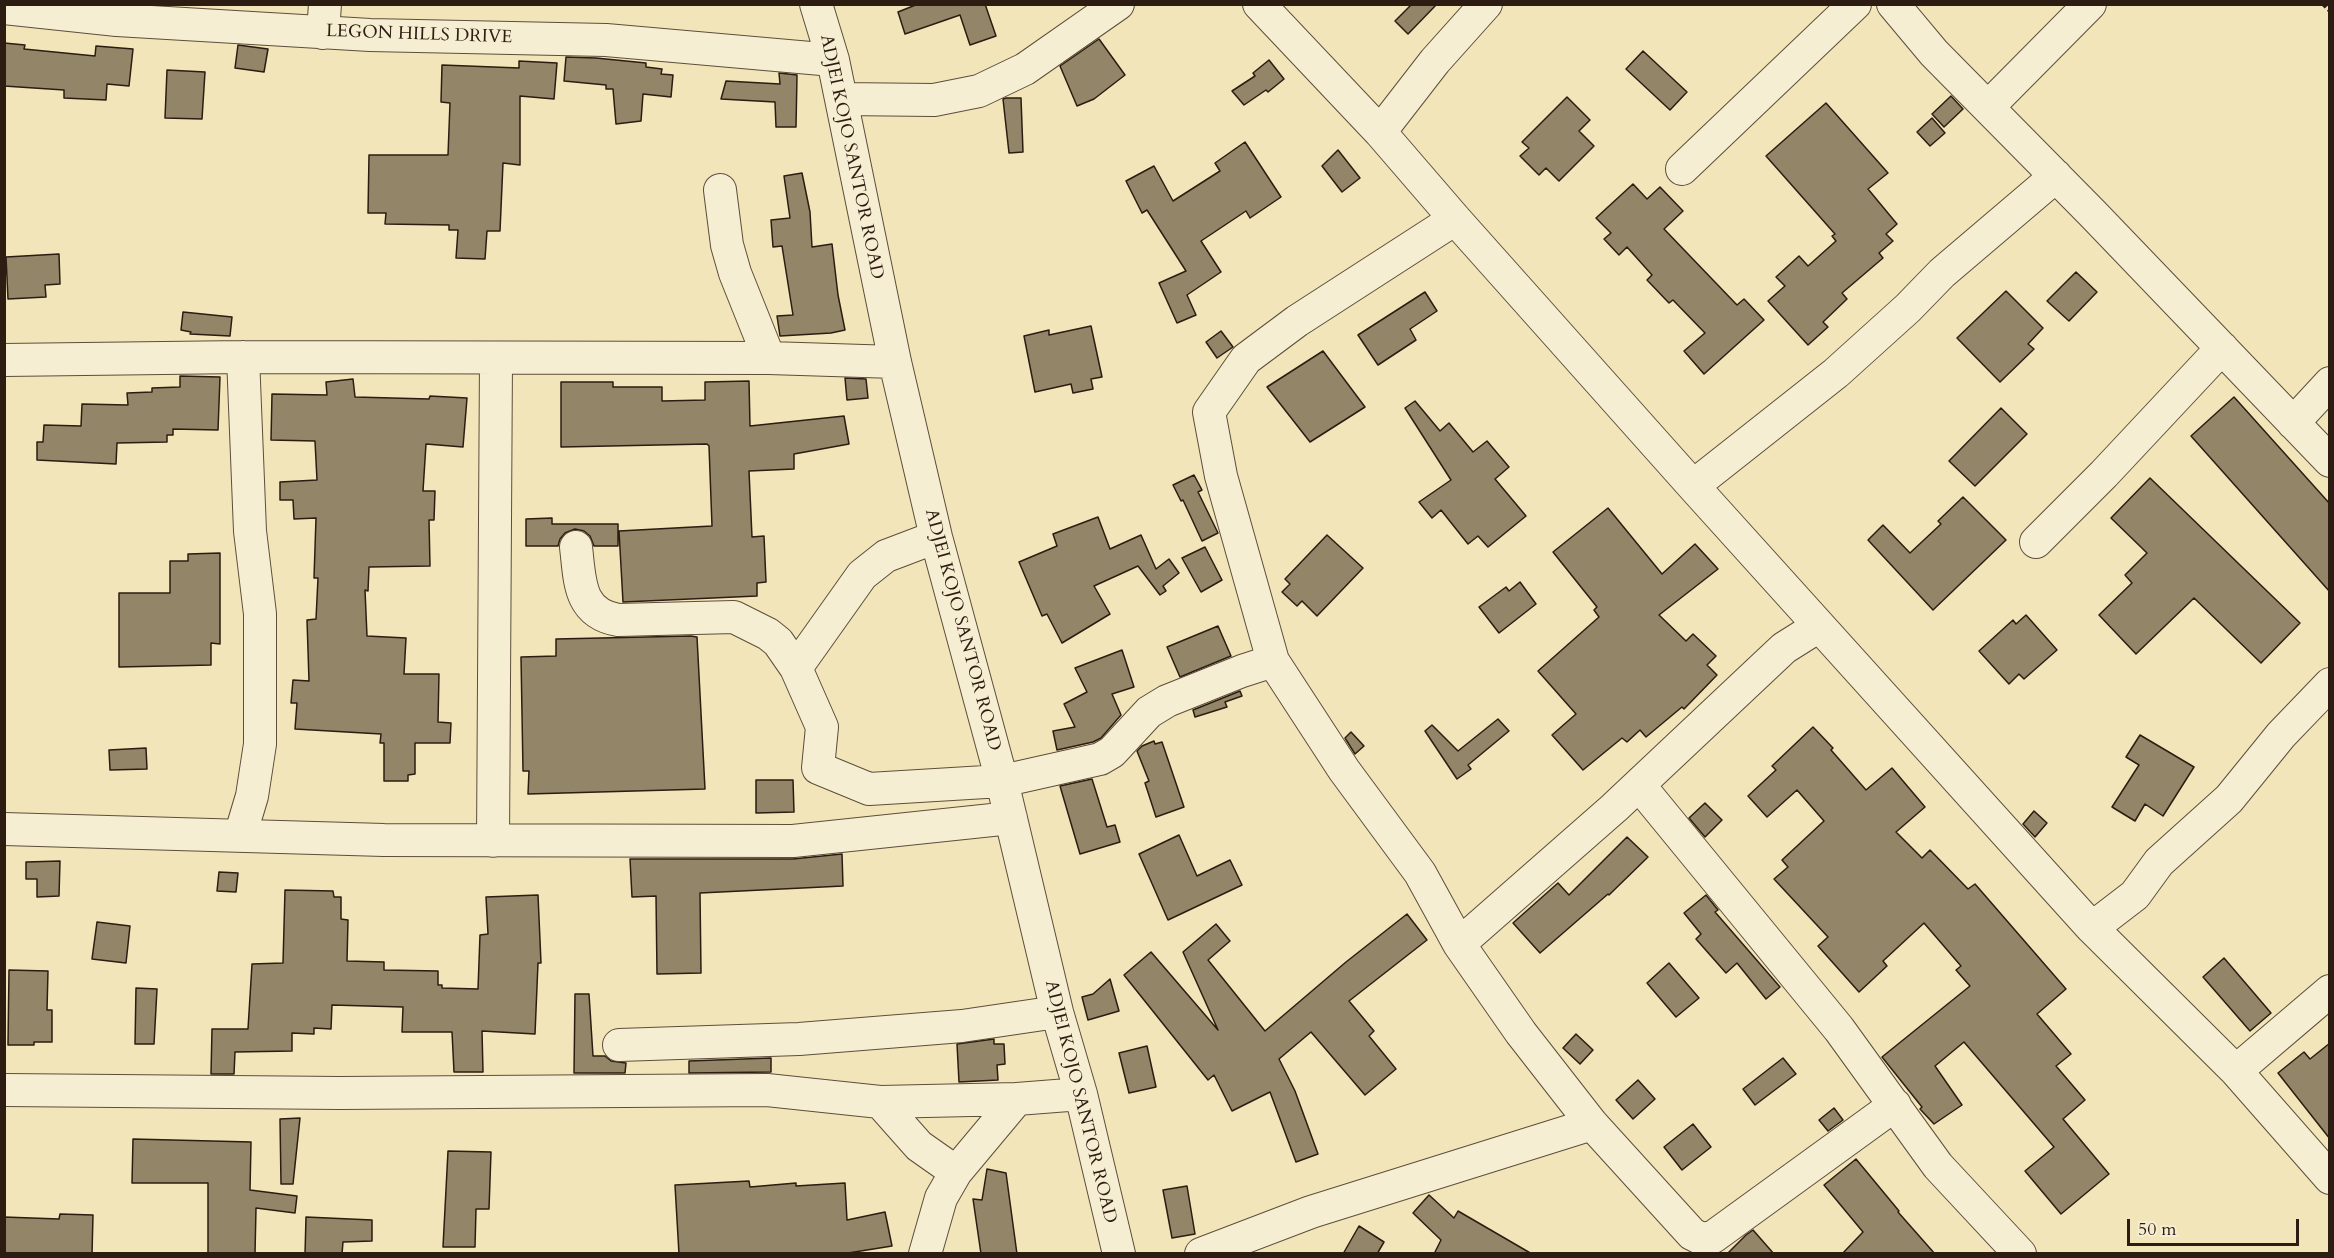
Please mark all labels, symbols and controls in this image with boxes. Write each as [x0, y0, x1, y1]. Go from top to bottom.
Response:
street label: LEGON HILLS DRIVE [325, 21, 513, 49]
street label: ADJEI KOJO SANTOR ROAD [814, 33, 888, 281]
street label: ADJEI KOJO SANTOR ROAD [919, 507, 1005, 753]
street label: ADJEI KOJO SANTOR ROAD [1039, 978, 1121, 1226]
scale bar [2130, 1207, 2302, 1245]
text: 50 m [2138, 1217, 2177, 1242]

